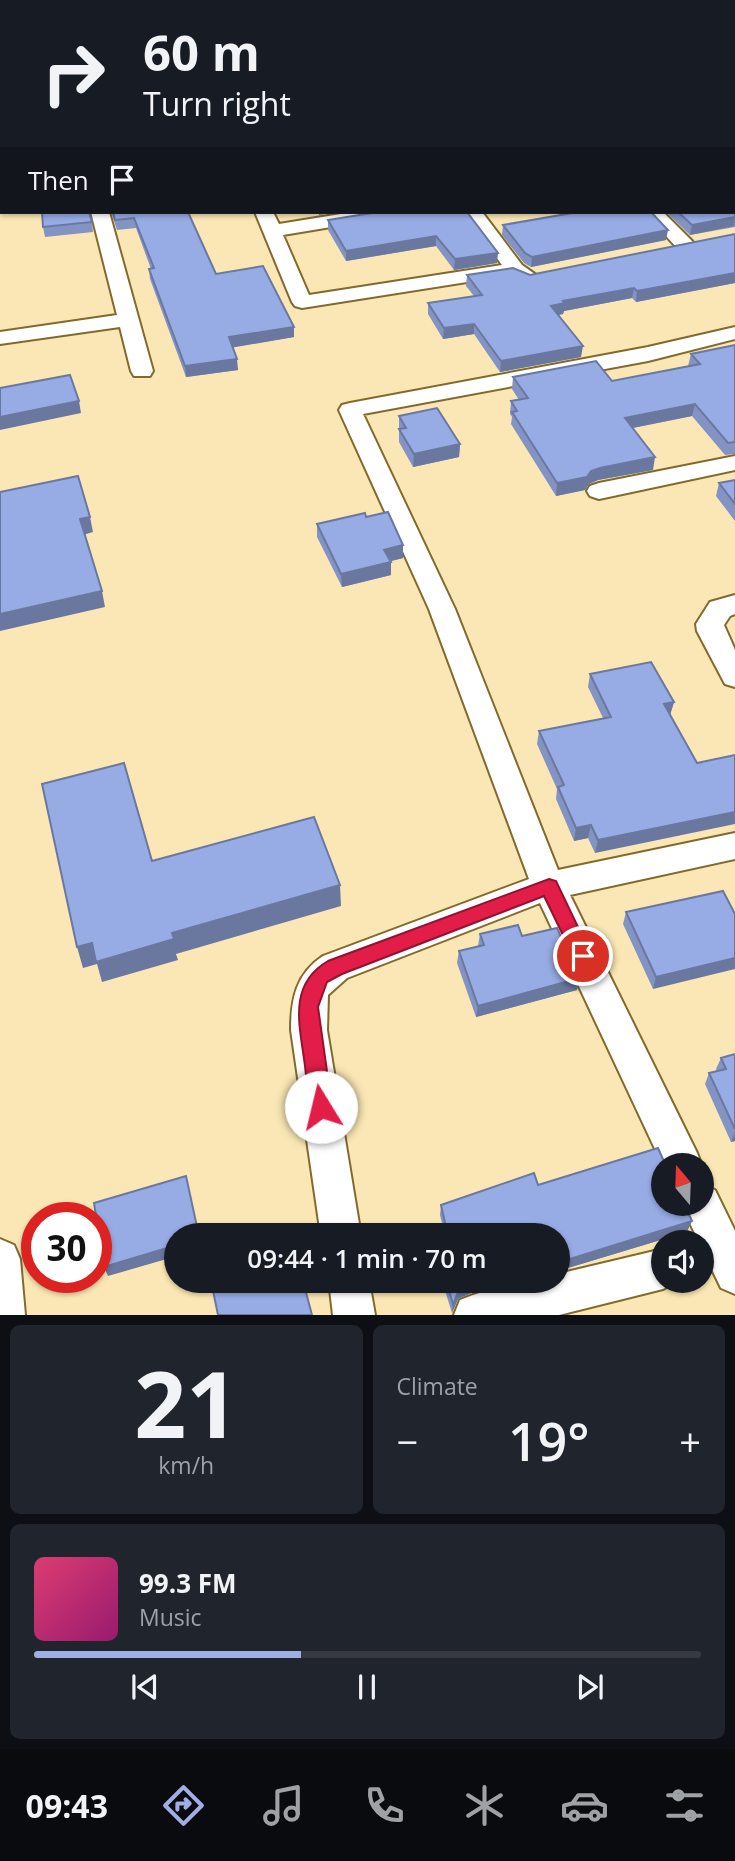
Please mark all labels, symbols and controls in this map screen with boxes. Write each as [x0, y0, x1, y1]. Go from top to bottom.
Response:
text: 60 m [143, 19, 260, 85]
icon: right [28, 28, 119, 119]
text: Turn right [143, 82, 291, 125]
icon: arrive [103, 161, 141, 199]
text: Then [28, 162, 89, 198]
pin [553, 926, 613, 986]
icon: arrive [564, 937, 602, 975]
position arrow [284, 1070, 358, 1144]
north arrow [651, 1153, 714, 1216]
map controls [651, 1153, 714, 1293]
speed limit sign: 30 [21, 1202, 112, 1293]
button: sound [651, 1230, 714, 1293]
text: 09:44 · 1 min · 70 m [247, 1240, 487, 1276]
text: 21 [134, 1341, 238, 1465]
text: Climate [397, 1370, 478, 1402]
text: 19° [508, 1405, 590, 1476]
text: − [397, 1415, 418, 1467]
text: + [679, 1415, 701, 1467]
text: km/h [158, 1449, 214, 1481]
text: 99.3 FM [139, 1565, 237, 1601]
text: Music [139, 1601, 202, 1633]
icon: previous [126, 1668, 164, 1706]
icon: pause [348, 1668, 386, 1706]
icon: next [571, 1668, 609, 1706]
icon: directions [159, 1781, 208, 1830]
icon: music [259, 1781, 308, 1830]
icon: phone [360, 1781, 409, 1830]
icon: climate [460, 1781, 509, 1830]
icon: car [560, 1781, 609, 1830]
icon: filters [660, 1781, 709, 1830]
text: 09:43 [26, 1784, 108, 1827]

